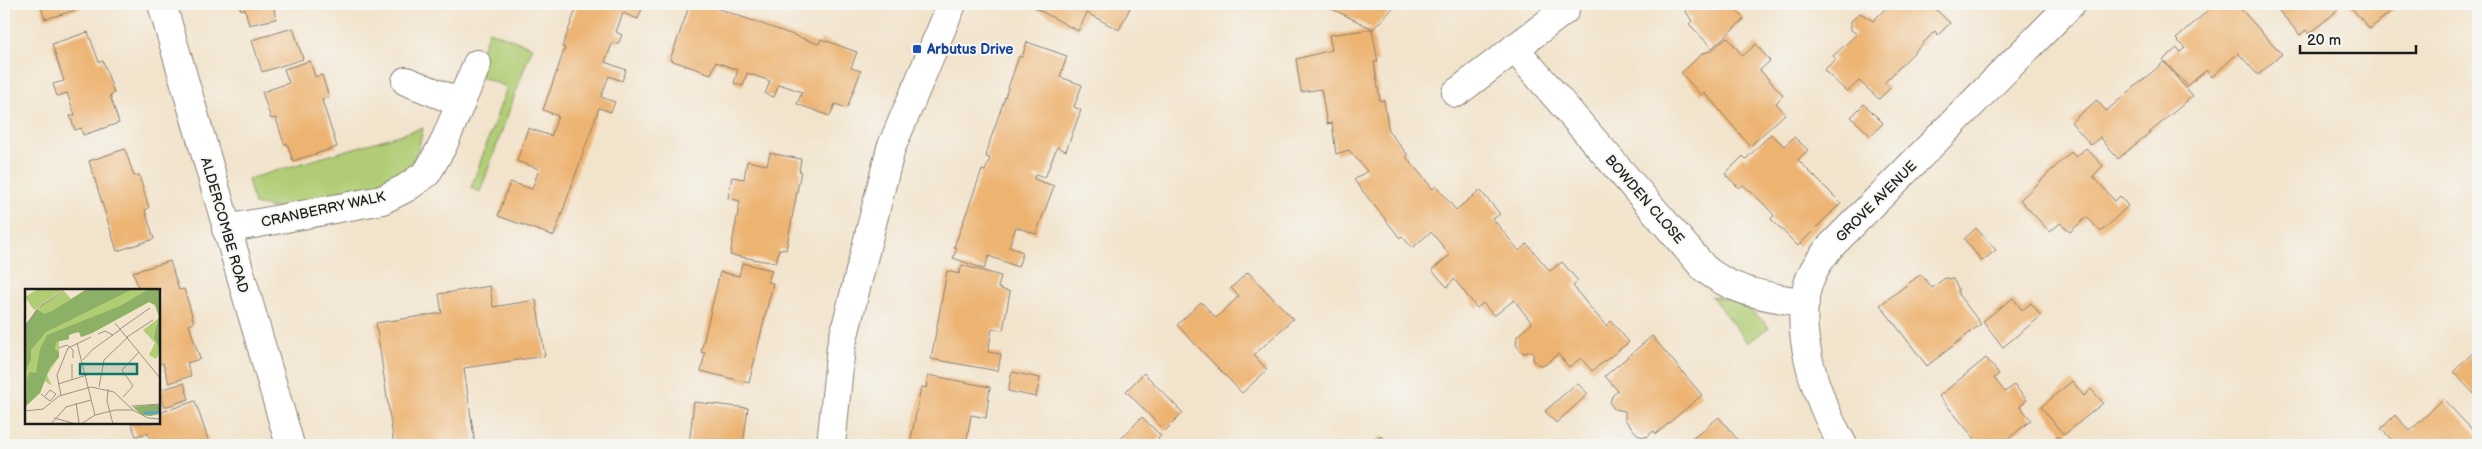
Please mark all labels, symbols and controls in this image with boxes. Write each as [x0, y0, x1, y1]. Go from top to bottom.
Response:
scale bar [2300, 22, 2416, 54]
text: 20 m [2307, 31, 2341, 50]
place label: Arbutus Drive [926, 41, 1013, 58]
marker: Arbutus Drive [911, 43, 923, 55]
street label: BOWDEN CLOSE [1601, 151, 1688, 247]
street label: ALDERCOMBE ROAD [197, 155, 252, 295]
street label: GROVE AVENUE [1832, 157, 1920, 245]
street label: CRANBERRY WALK [259, 188, 388, 231]
inset map [25, 289, 160, 424]

